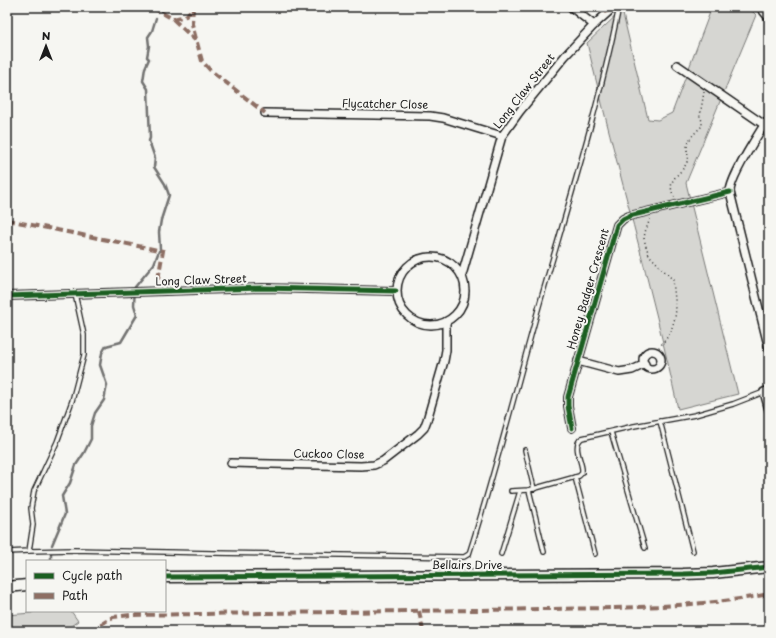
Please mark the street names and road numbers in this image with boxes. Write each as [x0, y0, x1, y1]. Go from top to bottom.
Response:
street label: Long Claw Street [489, 49, 559, 132]
street label: Flycatcher Close [342, 94, 428, 113]
street label: Honey Badger Crescent [562, 226, 613, 351]
street label: Long Claw Street [155, 269, 247, 290]
street label: Cuckoo Close [293, 444, 365, 463]
street label: Bellairs Drive [432, 556, 502, 573]

